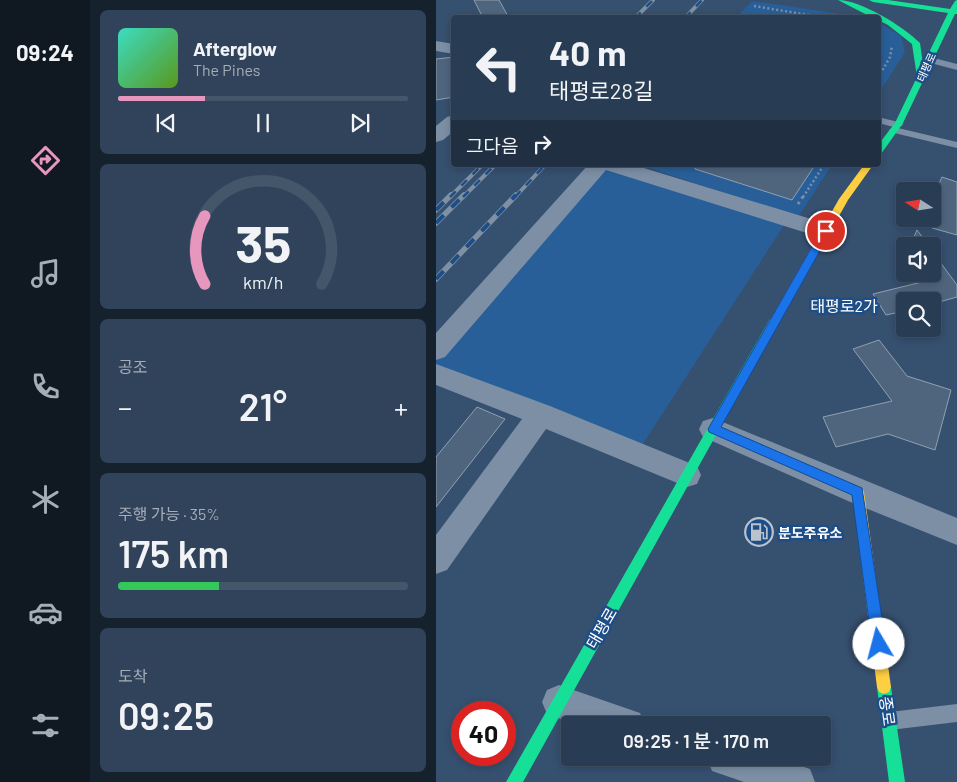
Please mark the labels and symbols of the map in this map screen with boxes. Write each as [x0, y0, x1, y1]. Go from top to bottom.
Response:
street label: 태평로 [914, 50, 938, 84]
north arrow [896, 182, 941, 228]
pin [805, 210, 847, 252]
district label: 태평로2가 [810, 296, 878, 315]
fuel station icon: 분도주유소 [744, 517, 774, 547]
place label: 분도주유소 [778, 524, 843, 541]
street label: 태평로 [582, 604, 620, 652]
position arrow [852, 617, 904, 669]
street label: 종로 [877, 695, 899, 727]
speed limit sign: 40 [451, 701, 516, 766]

